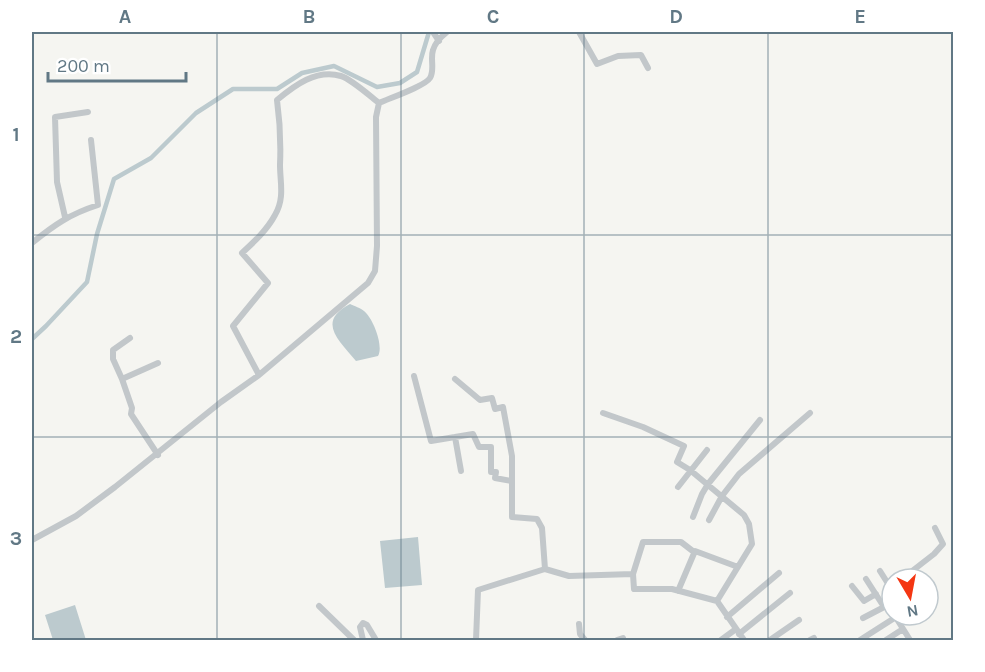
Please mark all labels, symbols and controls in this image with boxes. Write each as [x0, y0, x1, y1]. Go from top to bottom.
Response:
text: A [119, 5, 132, 28]
text: B [303, 5, 315, 28]
text: C [487, 5, 499, 28]
text: D [669, 5, 683, 28]
text: E [854, 5, 866, 28]
scale bar [48, 45, 186, 83]
text: 200 m [57, 55, 110, 77]
text: 1 [12, 123, 20, 146]
text: 2 [10, 325, 22, 348]
text: 3 [10, 527, 22, 550]
north arrow [880, 567, 940, 627]
text: N [905, 601, 920, 622]

